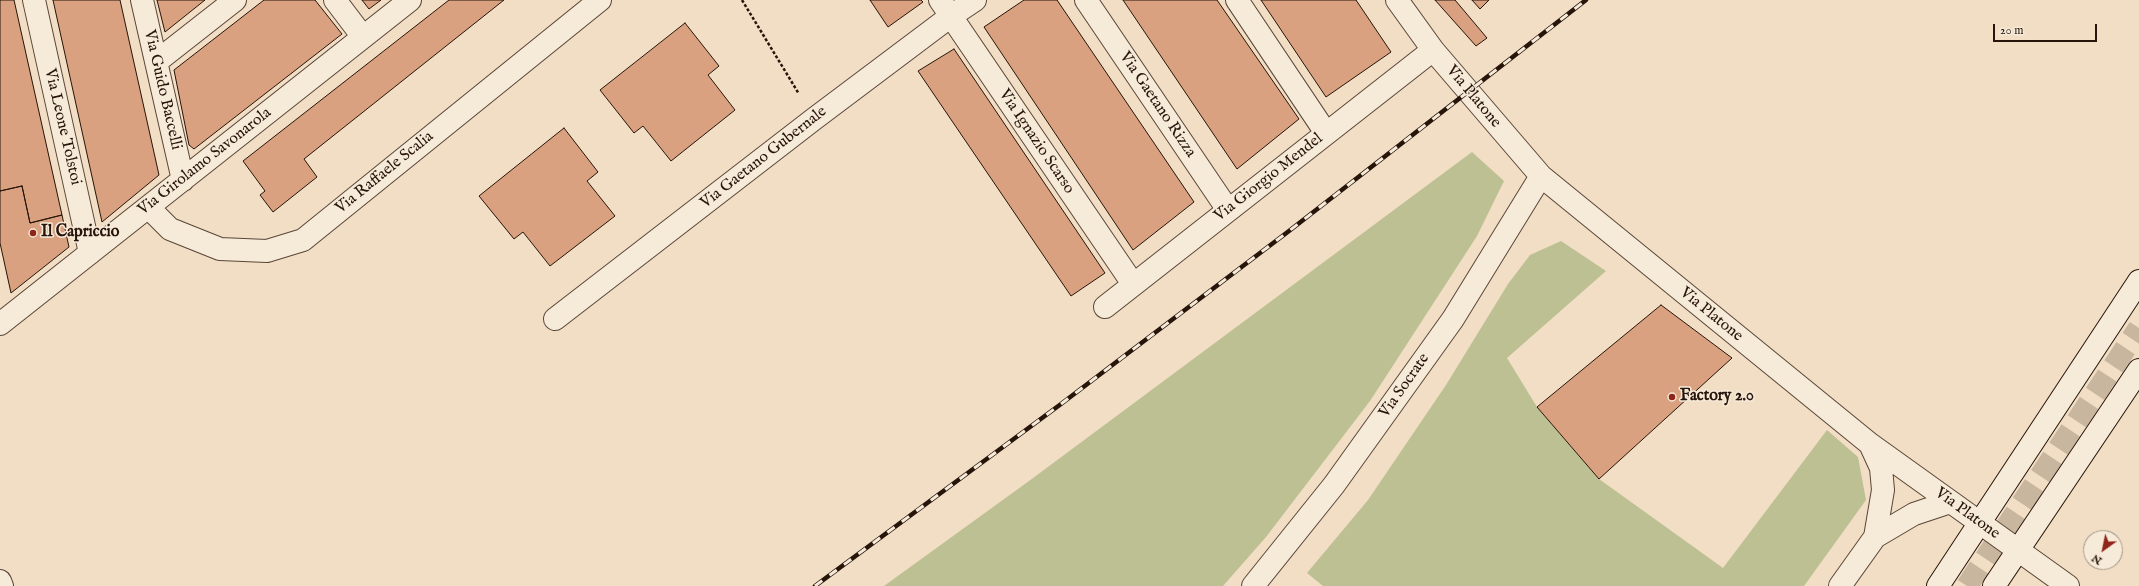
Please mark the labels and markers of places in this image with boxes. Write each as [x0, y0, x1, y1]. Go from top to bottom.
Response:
place label: Il Capriccio [41, 223, 119, 243]
marker: Il Capriccio [28, 228, 38, 238]
place label: Factory 2.0 [1680, 387, 1754, 407]
marker: Factory 2.0 [1667, 392, 1677, 402]

